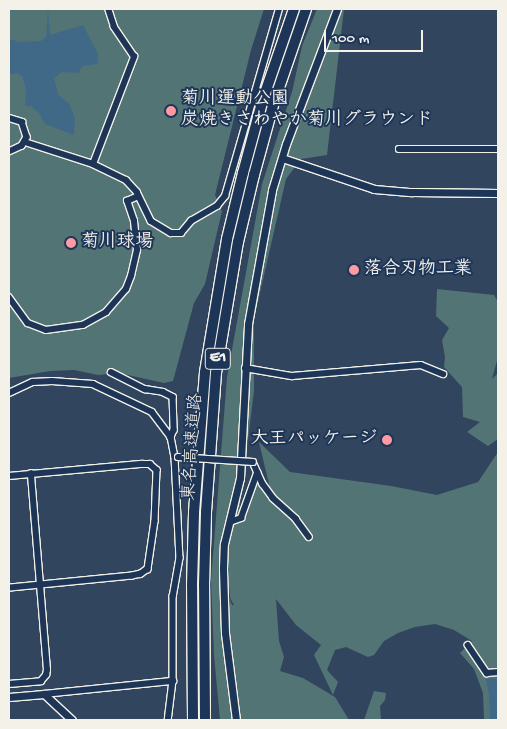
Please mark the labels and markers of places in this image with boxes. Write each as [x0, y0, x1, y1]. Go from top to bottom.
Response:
place label: 菊川運動公園 炭焼きさわやか菊川グラウンド [181, 90, 433, 132]
marker: 菊川運動公園 炭焼きさわやか菊川グラウンド [165, 105, 177, 117]
place label: 菊川球場 [81, 232, 153, 254]
marker: 菊川球場 [65, 237, 77, 249]
place label: 落合刃物工業 [364, 259, 472, 281]
marker: 落合刃物工業 [348, 264, 360, 276]
place label: 大王パッケージ [251, 429, 377, 451]
marker: 大王パッケージ [381, 434, 393, 446]

